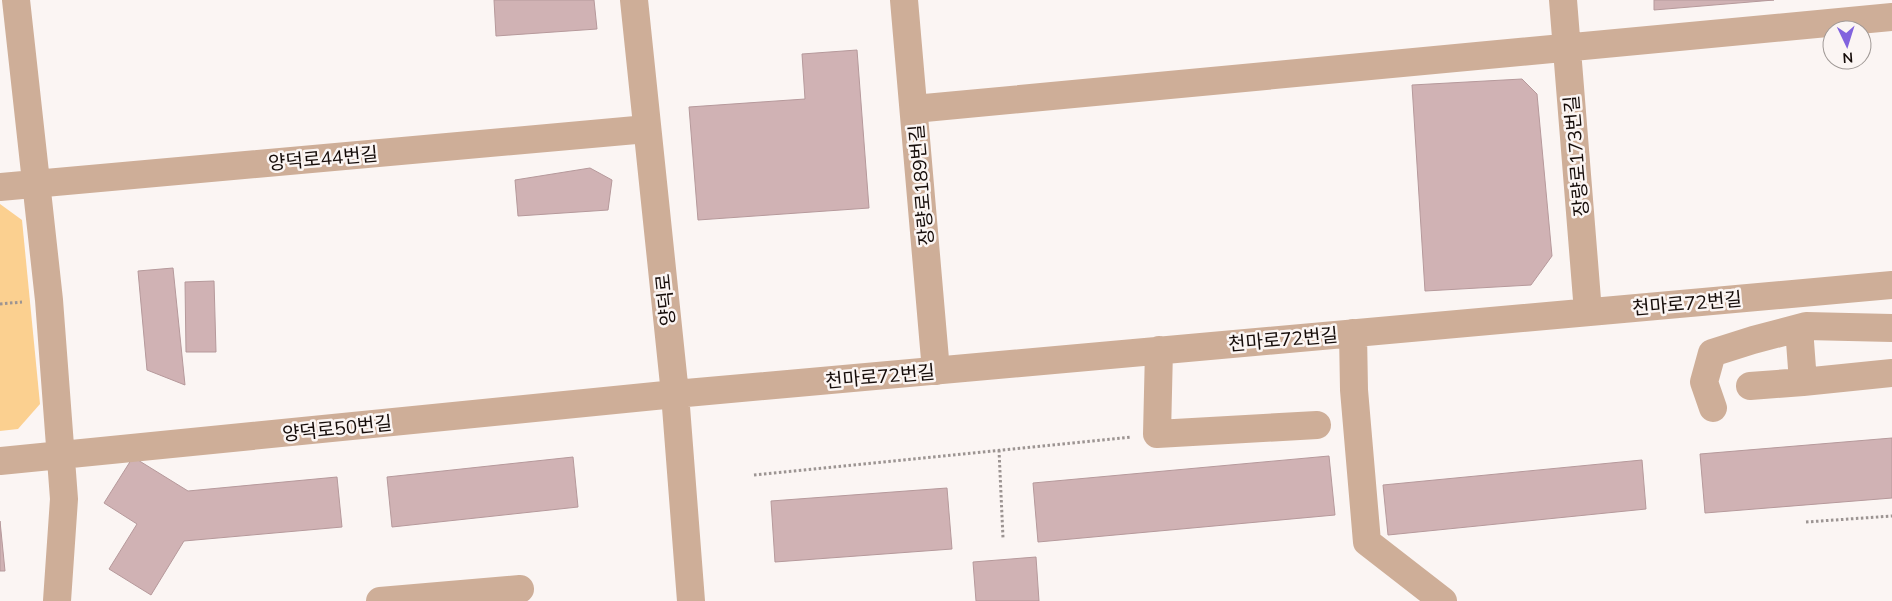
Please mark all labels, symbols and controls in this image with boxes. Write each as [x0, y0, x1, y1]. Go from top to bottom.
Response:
north arrow [1822, 20, 1872, 70]
text: N [1842, 49, 1854, 67]
street label: 장량로173번길 [1559, 94, 1593, 218]
street label: 장량로189번길 [904, 123, 938, 247]
street label: 양덕로44번길 [267, 141, 379, 175]
street label: 양덕로 [650, 273, 680, 327]
street label: 천마로72번길 [1631, 286, 1743, 320]
street label: 천마로72번길 [1227, 322, 1339, 356]
street label: 천마로72번길 [824, 359, 936, 393]
street label: 양덕로50번길 [281, 410, 393, 446]

